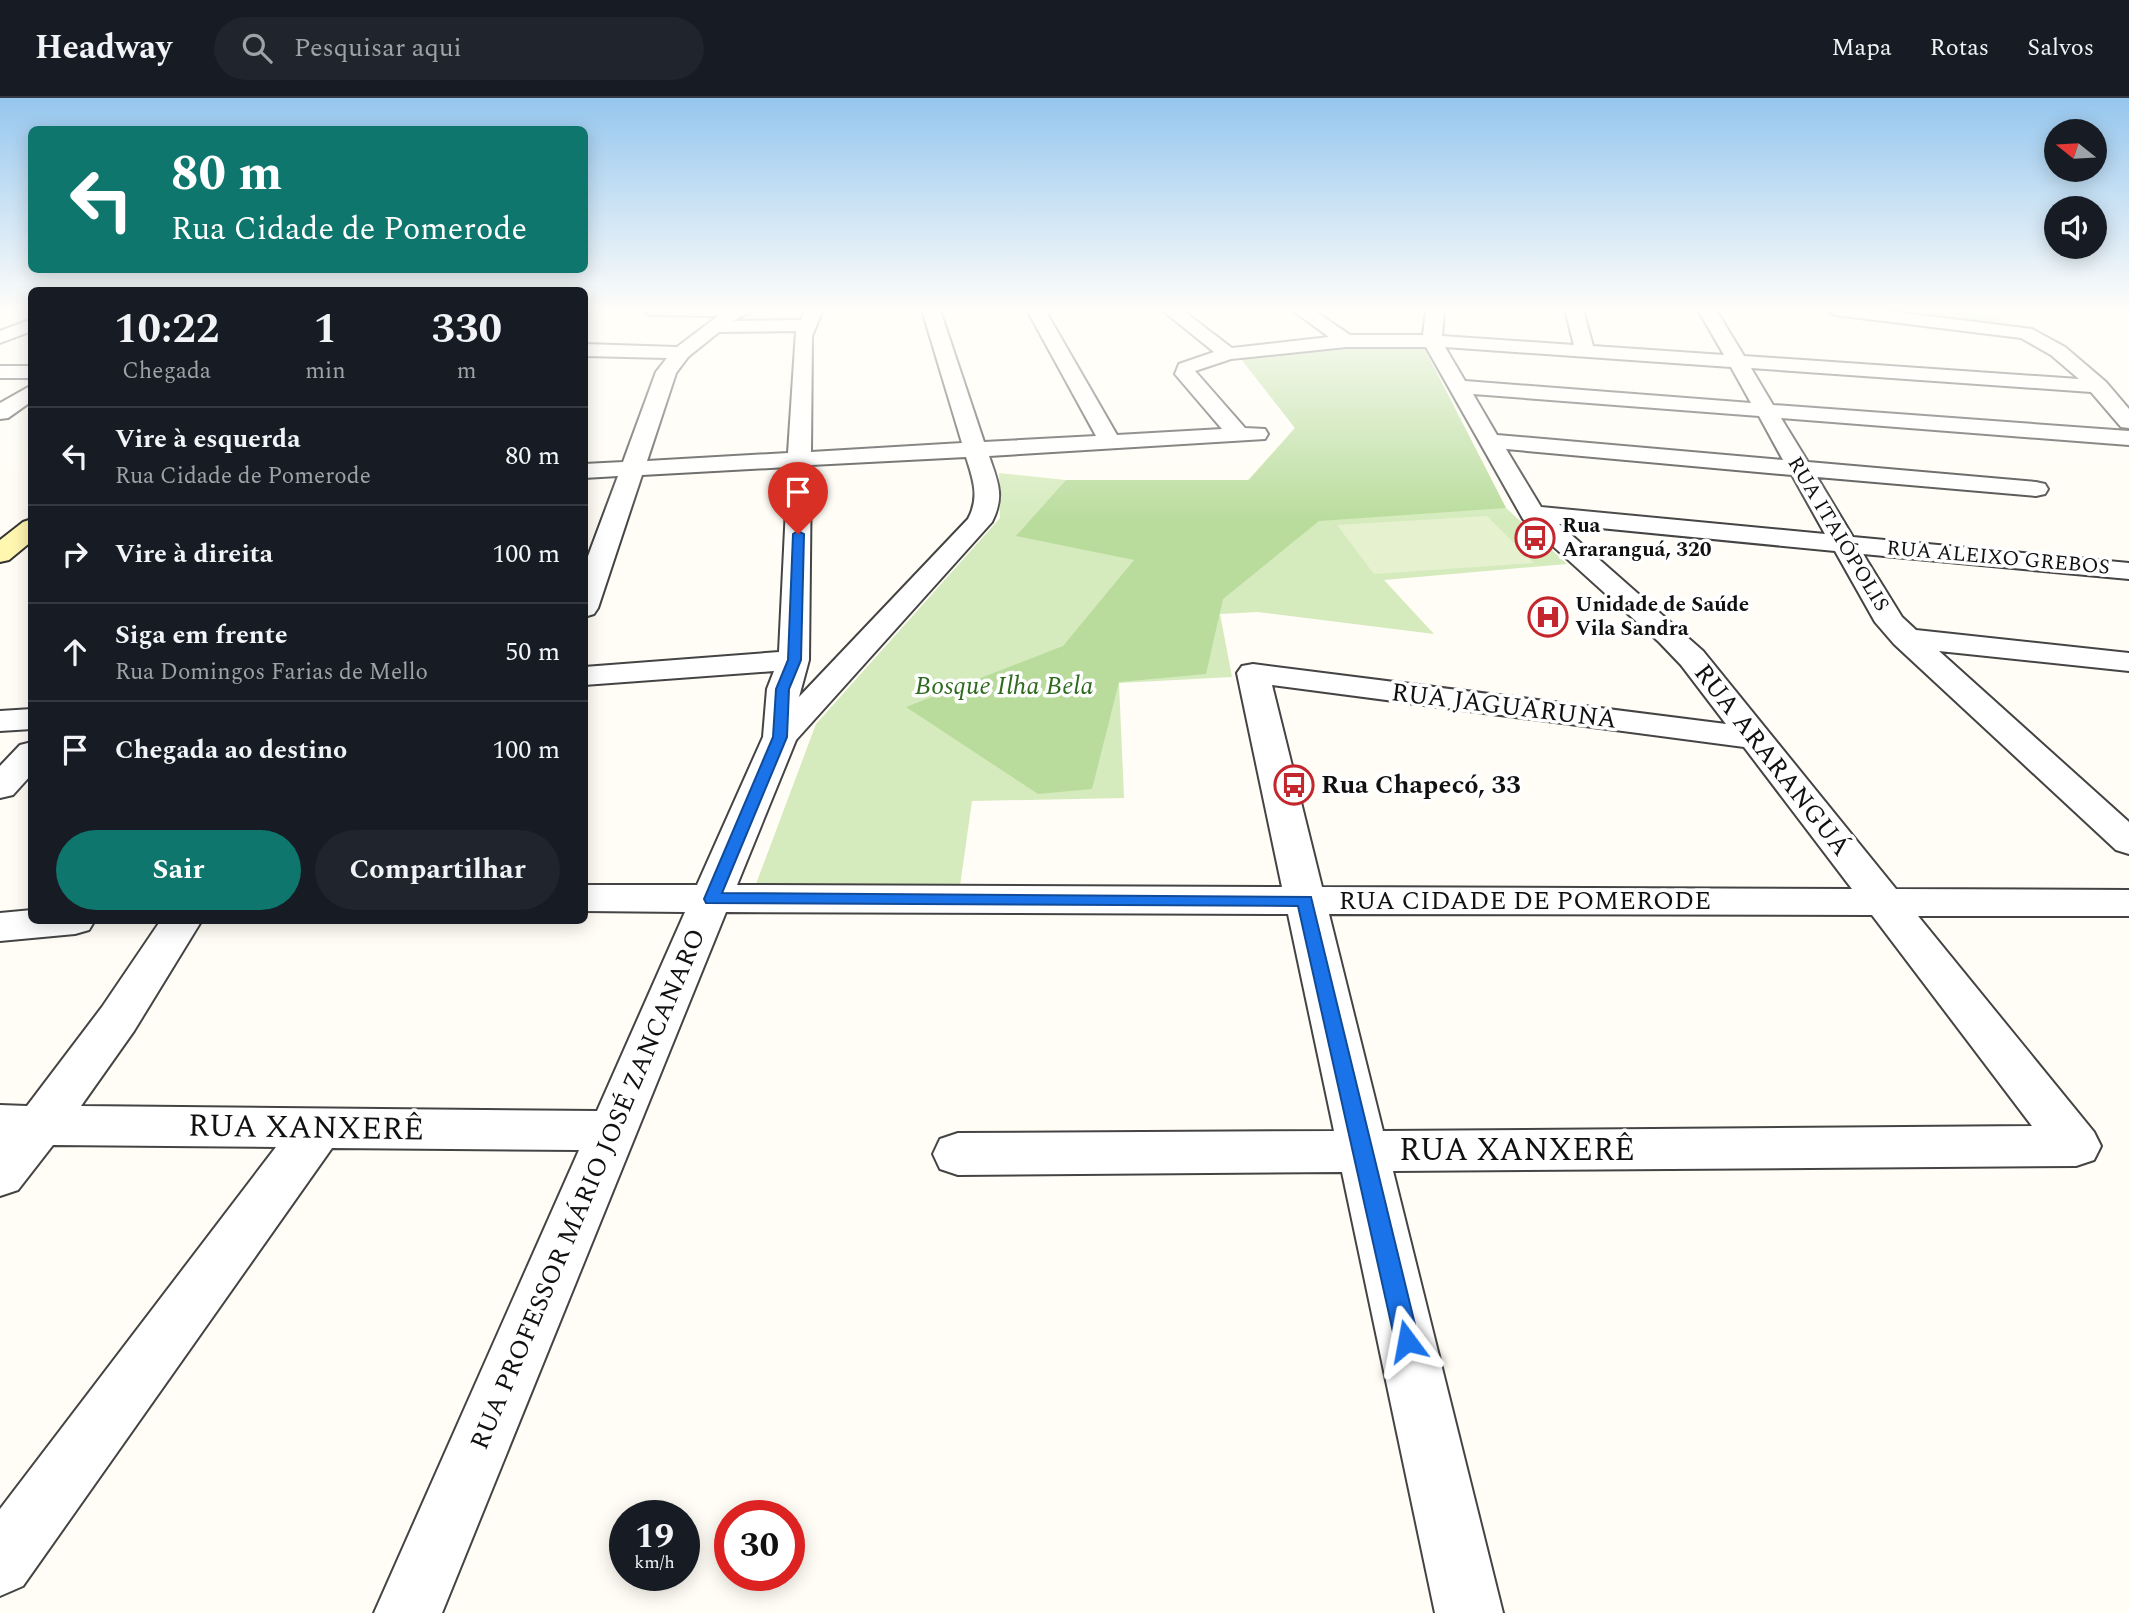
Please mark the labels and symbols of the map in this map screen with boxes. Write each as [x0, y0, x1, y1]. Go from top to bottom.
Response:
north arrow [2044, 119, 2107, 182]
street label: RUA ITAIÓPOLIS [1779, 450, 1897, 618]
pin [768, 462, 828, 534]
place label: Rua Araranguá, 320 [1562, 510, 1712, 566]
bus stop icon: Rua Araranguá, 320 [1514, 517, 1556, 559]
street label: RUA ALEIXO GREBOS [1885, 532, 2111, 584]
place label: Unidade de Saúde Vila Sandra [1575, 589, 1749, 645]
hospital icon: Unidade de Saúde Vila Sandra [1527, 596, 1569, 638]
street label: RUA ARARANGUÁ [1684, 655, 1860, 865]
park label: Bosque Ilha Bela [915, 666, 1093, 706]
street label: RUA JAGUARUNA [1389, 672, 1619, 740]
bus stop icon: Rua Chapecó, 33 [1273, 764, 1315, 806]
place label: Rua Chapecó, 33 [1321, 765, 1521, 805]
street label: RUA CIDADE DE POMERODE [1339, 881, 1711, 921]
street label: RUA PROFESSOR MÁRIO JOSÉ ZANCANARO [460, 922, 716, 1456]
street label: RUA XANXERÊ [188, 1101, 424, 1155]
street label: RUA XANXERÊ [1399, 1126, 1635, 1175]
position arrow [1370, 1304, 1444, 1378]
speed limit sign: 30 [714, 1500, 805, 1591]

